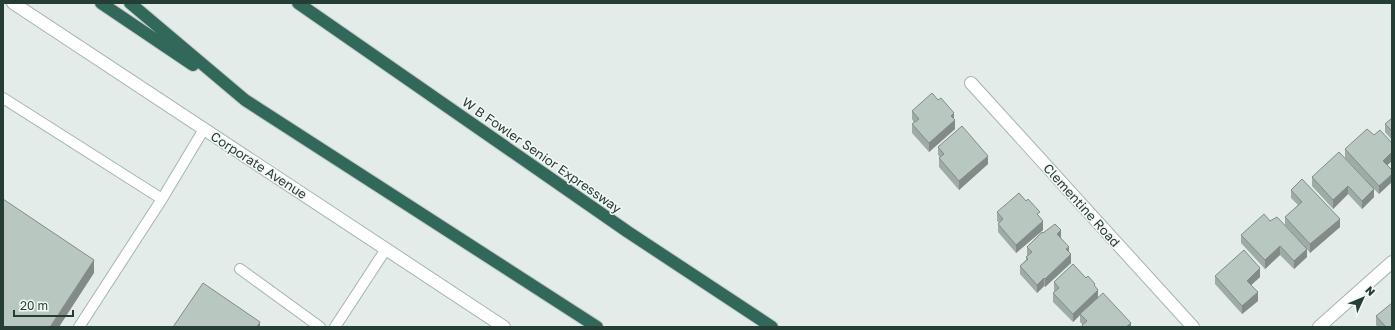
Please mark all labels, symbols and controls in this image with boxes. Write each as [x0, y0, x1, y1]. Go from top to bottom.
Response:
street label: W B Fowler Senior Expressway [459, 94, 625, 217]
street label: Corporate Avenue [208, 128, 310, 202]
street label: Clementine Road [1040, 160, 1124, 250]
north arrow [1343, 278, 1383, 318]
text: N [1363, 283, 1378, 298]
scale bar [14, 292, 73, 318]
text: 20 m [20, 298, 48, 313]

